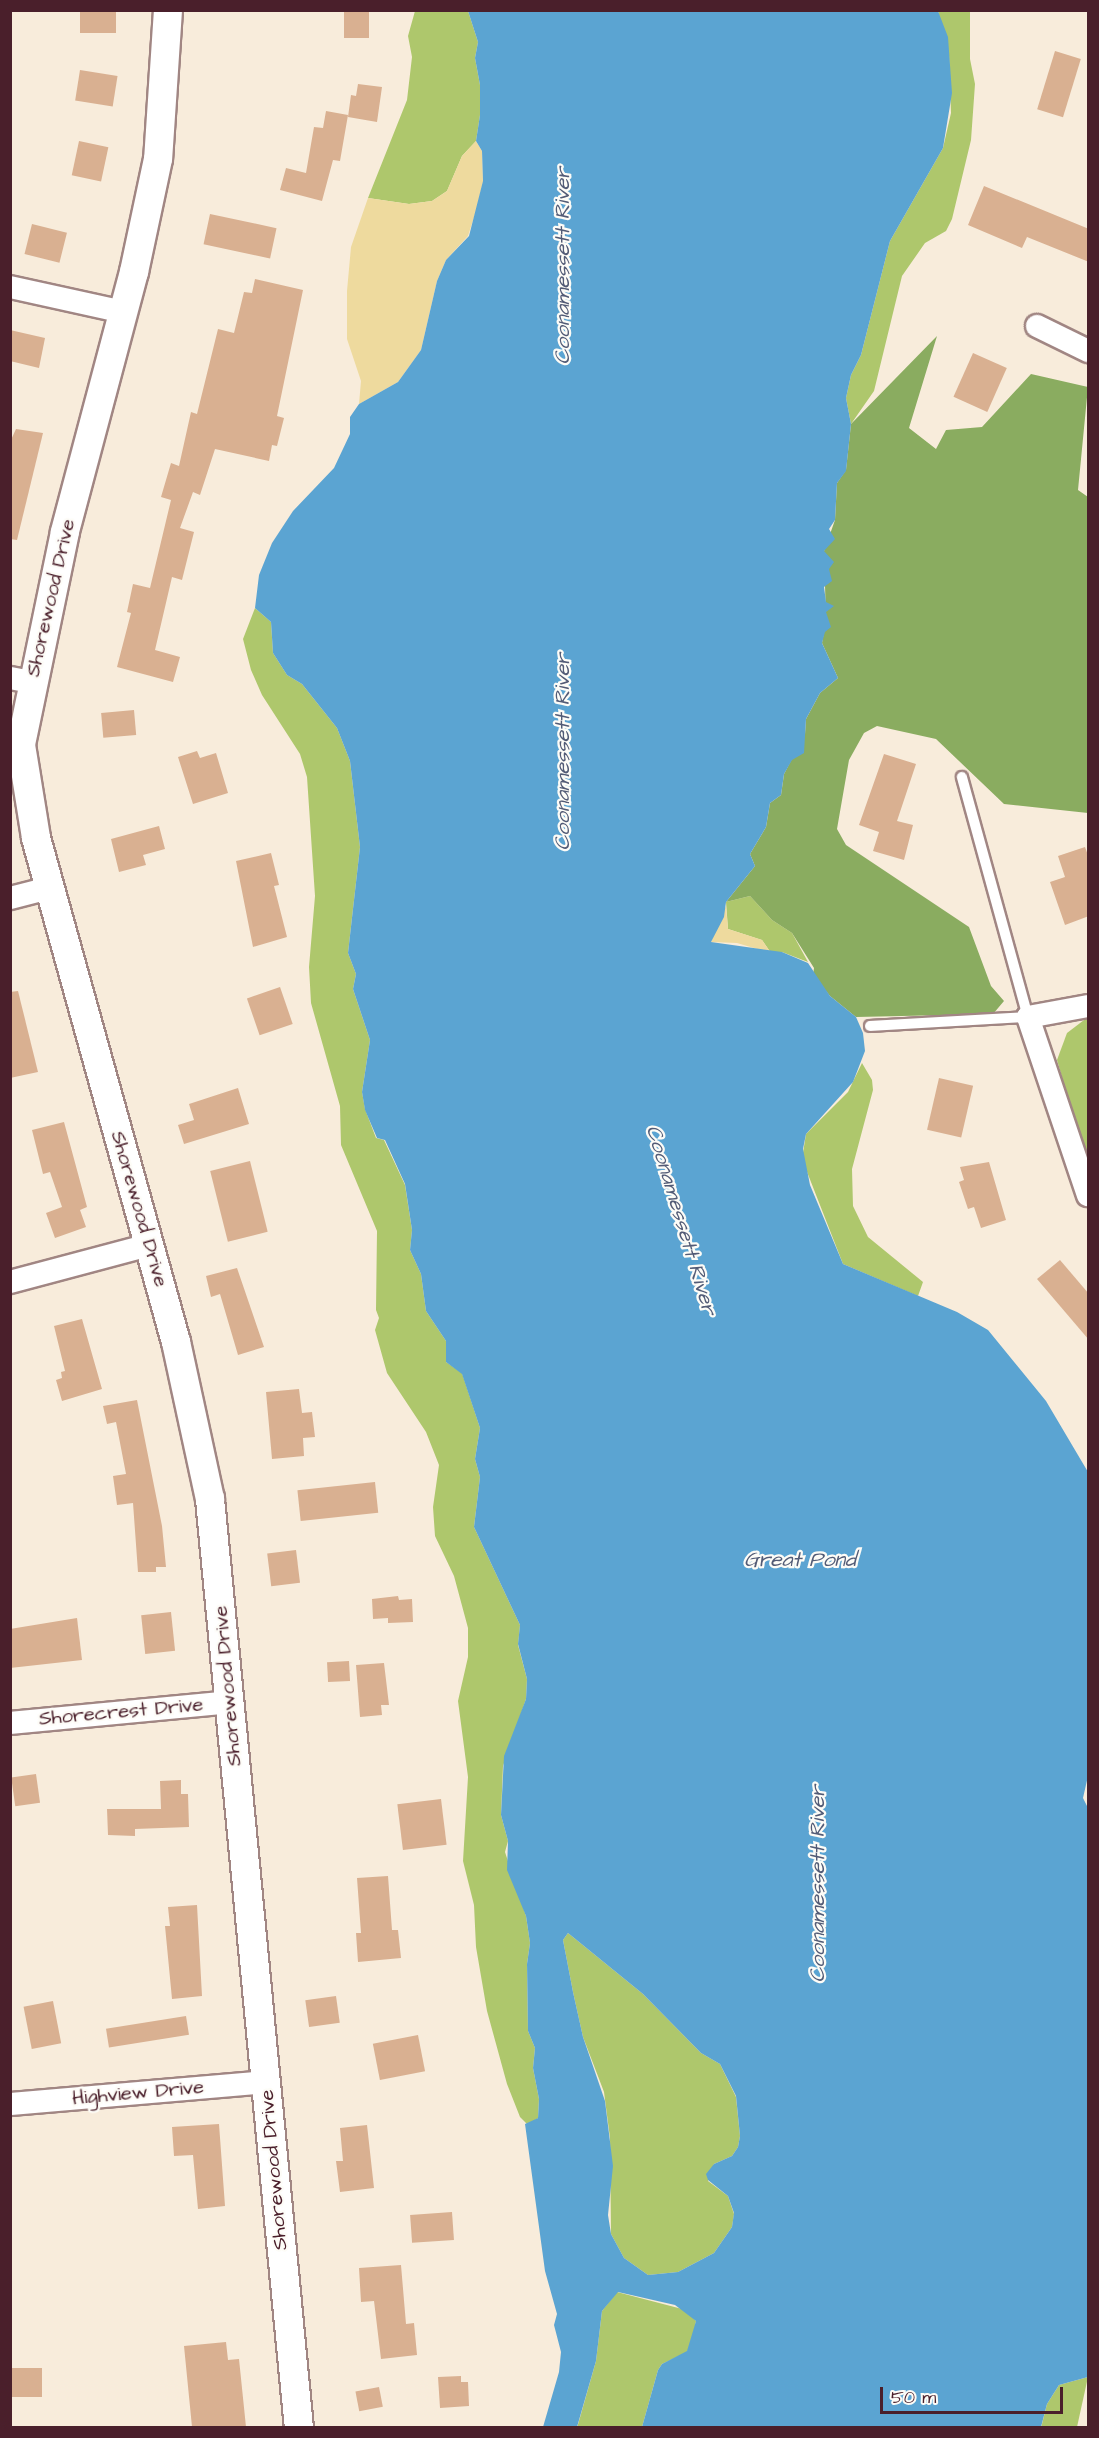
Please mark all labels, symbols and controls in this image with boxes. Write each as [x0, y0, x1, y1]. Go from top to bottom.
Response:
water label: Coonamessett River [550, 167, 576, 365]
street label: Shorewood Drive [21, 517, 81, 679]
water label: Coonamessett River [550, 653, 576, 851]
water label: Coonamessett River [640, 1122, 722, 1318]
street label: Shorewood Drive [105, 1128, 173, 1290]
water label: Great Pond [744, 1547, 856, 1573]
street label: Shorewood Drive [209, 1605, 247, 1767]
street label: Shorecrest Drive [38, 1693, 204, 1731]
water label: Coonamessett River [805, 1785, 831, 1983]
street label: Highview Drive [71, 2075, 205, 2111]
street label: Shorewood Drive [255, 2089, 293, 2251]
scale bar [883, 2375, 1066, 2413]
text: 50 m [891, 2385, 936, 2410]

